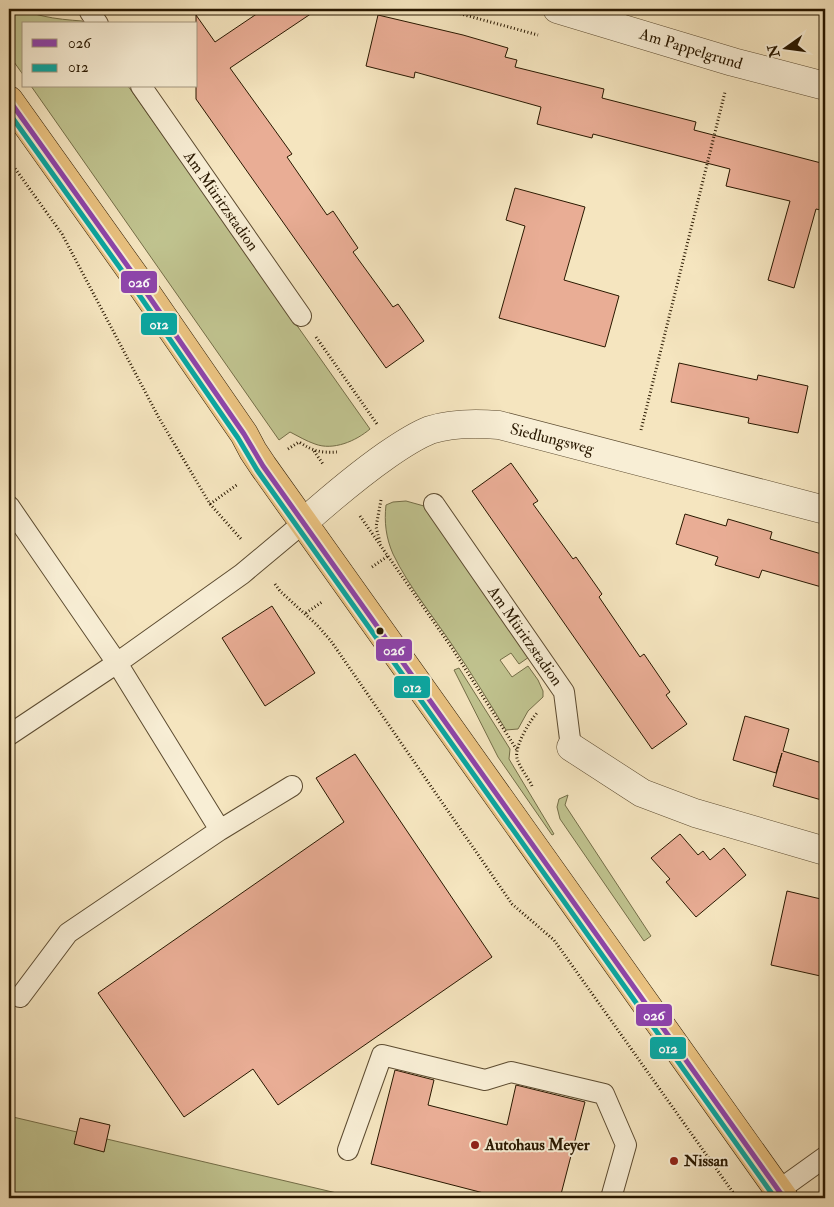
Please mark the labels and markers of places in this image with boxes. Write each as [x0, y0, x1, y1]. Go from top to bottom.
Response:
unlabelled marker [375, 626, 385, 636]
place label: Autohaus Meyer [484, 1135, 591, 1156]
marker: Autohaus Meyer [469, 1139, 481, 1151]
place label: Nissan [683, 1151, 729, 1171]
marker: Nissan [668, 1155, 680, 1167]

